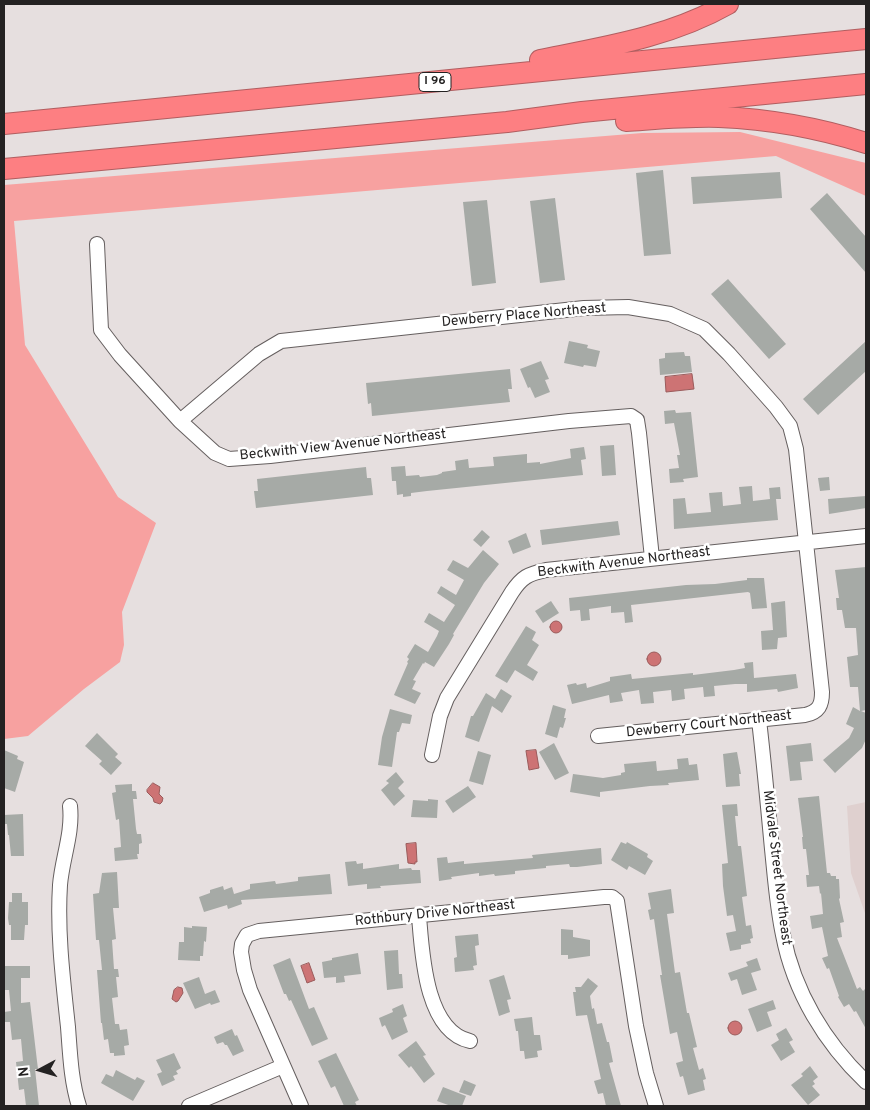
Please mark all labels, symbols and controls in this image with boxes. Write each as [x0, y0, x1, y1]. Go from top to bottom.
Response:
road number: I 96 [419, 72, 451, 91]
street label: Dewberry Place Northeast [441, 300, 607, 332]
street label: Beckwith View Avenue Northeast [239, 427, 447, 465]
street label: Beckwith Avenue Northeast [537, 544, 711, 582]
street label: Dewberry Court Northeast [625, 708, 793, 742]
street label: Midvale Street Northeast [758, 789, 794, 947]
street label: Rothbury Drive Northeast [354, 897, 516, 931]
north arrow [15, 1045, 65, 1095]
text: N [16, 1066, 34, 1078]

